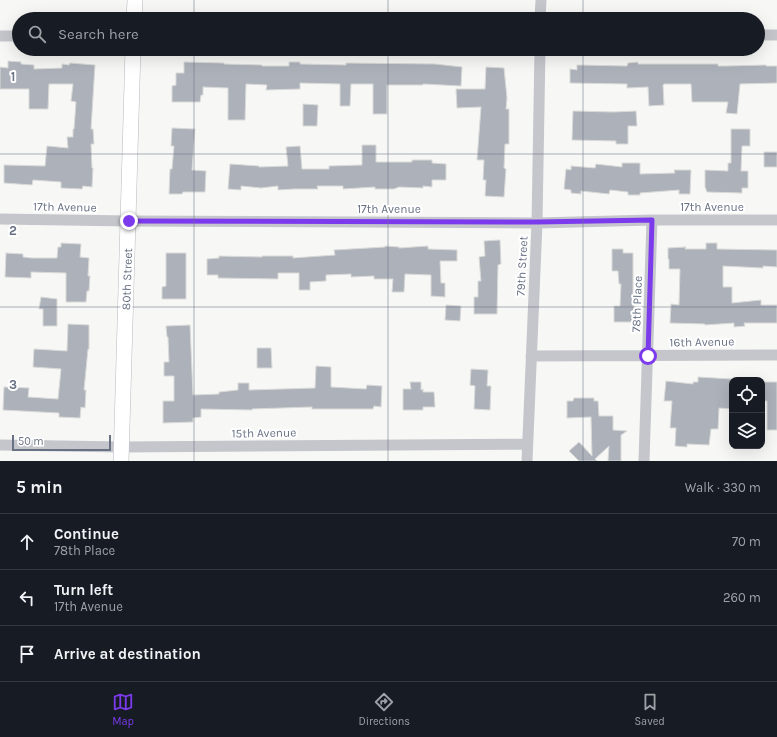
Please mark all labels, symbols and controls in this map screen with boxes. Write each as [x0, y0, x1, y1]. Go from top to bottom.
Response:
search box [12, 12, 765, 56]
icon: search [26, 23, 48, 45]
text: Search here [58, 25, 139, 43]
text: 1 [11, 69, 15, 84]
street label: 17th Avenue [33, 199, 97, 215]
street label: 17th Avenue [680, 200, 744, 214]
street label: 17th Avenue [357, 202, 421, 216]
route end [120, 212, 138, 230]
text: 2 [9, 223, 17, 238]
street label: 79th Street [513, 235, 531, 296]
street label: 80th Street [119, 247, 135, 310]
street label: 78th Place [629, 275, 645, 333]
street label: 16th Avenue [669, 334, 735, 350]
route start [639, 347, 657, 365]
text: 3 [9, 377, 17, 392]
map controls [729, 377, 765, 449]
button: locate [729, 377, 765, 413]
button: layers [729, 413, 765, 449]
street label: 15th Avenue [231, 425, 297, 441]
scale bar [12, 433, 111, 452]
text: 50 m [18, 435, 44, 448]
text: 5 min [16, 477, 63, 497]
text: Walk · 330 m [685, 480, 761, 495]
text: Continue [54, 525, 119, 543]
icon: ahead [16, 531, 38, 553]
text: 70 m [732, 534, 761, 549]
text: 78th Place [54, 543, 115, 558]
text: Turn left [54, 581, 113, 599]
icon: left [16, 587, 38, 609]
text: 260 m [723, 590, 761, 605]
text: 17th Avenue [54, 599, 123, 614]
icon: arrive [16, 643, 38, 665]
text: Arrive at destination [54, 645, 201, 663]
tab: Map [112, 691, 134, 728]
tab: Directions [358, 691, 410, 728]
tab: Saved [634, 691, 665, 728]

